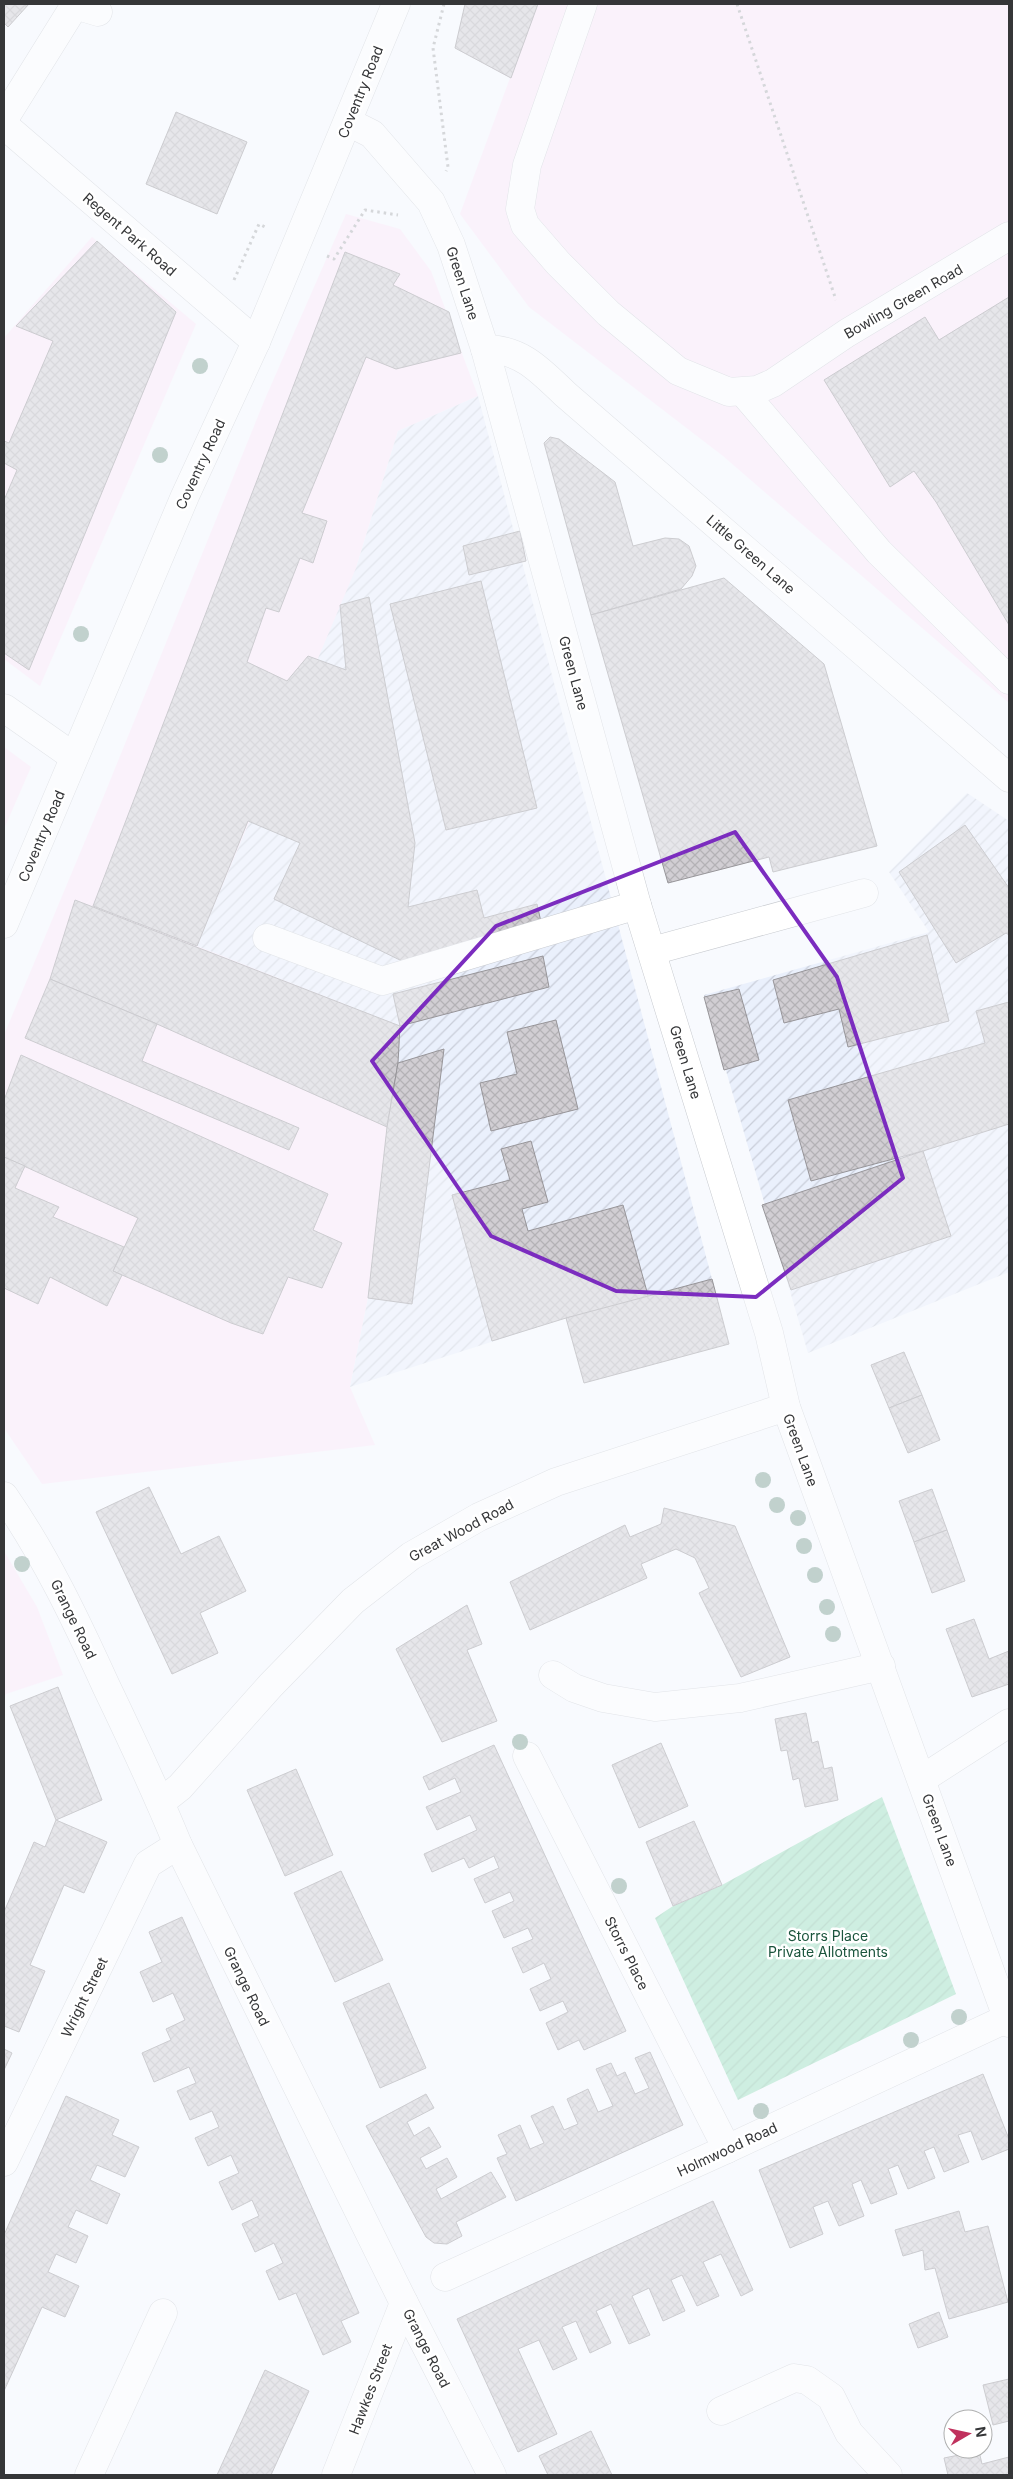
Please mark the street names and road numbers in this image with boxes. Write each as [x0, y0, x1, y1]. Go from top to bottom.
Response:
street label: Coventry Road [334, 43, 386, 141]
street label: Regent Park Road [80, 189, 180, 279]
street label: Green Lane [443, 244, 483, 322]
street label: Bowling Green Road [841, 260, 965, 342]
street label: Coventry Road [172, 416, 228, 512]
street label: Little Green Lane [703, 511, 799, 597]
street label: Green Lane [556, 634, 592, 712]
street label: Coventry Road [14, 788, 68, 884]
street label: Green Lane [667, 1023, 705, 1101]
street label: Green Lane [780, 1411, 822, 1489]
street label: Great Wood Road [406, 1495, 516, 1565]
street label: Grange Road [47, 1576, 101, 1662]
street label: Green Lane [919, 1791, 961, 1869]
street label: Storrs Place [601, 1913, 653, 1993]
street label: Grange Road [220, 1943, 274, 2029]
street label: Wright Street [57, 1954, 111, 2040]
street label: Holmwood Road [674, 2118, 780, 2180]
street label: Grange Road [400, 2306, 454, 2390]
street label: Hawkes Street [345, 2341, 395, 2437]

